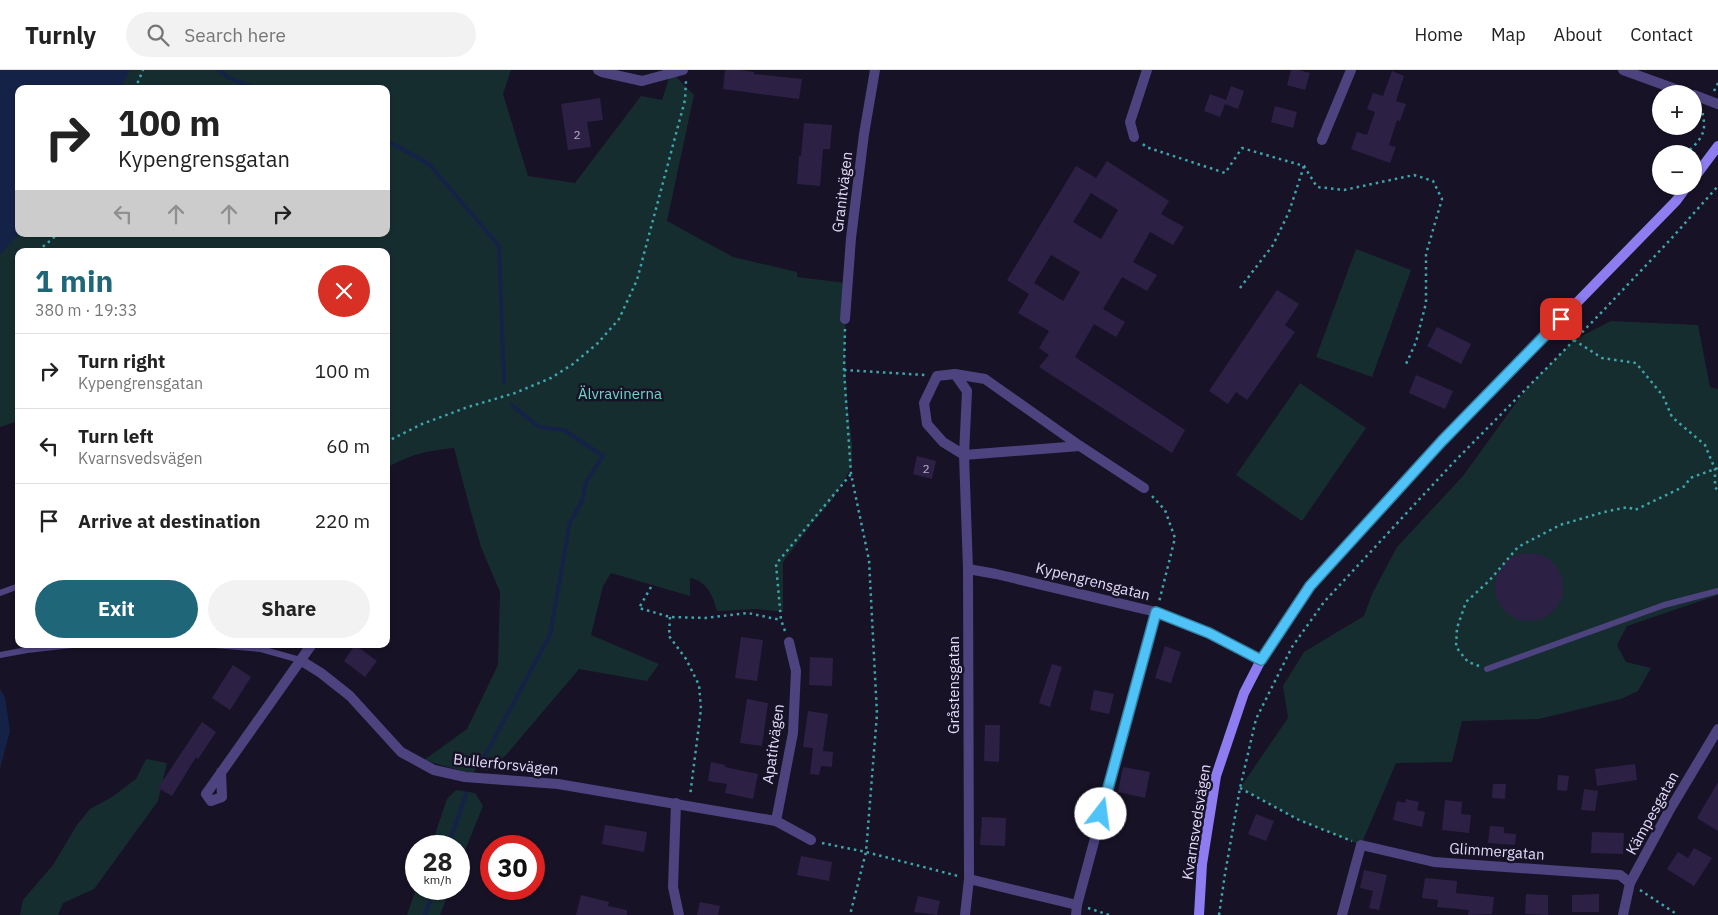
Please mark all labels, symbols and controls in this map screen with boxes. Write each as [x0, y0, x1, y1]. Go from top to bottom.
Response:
search box [126, 12, 476, 57]
text: Turnly [25, 19, 96, 51]
icon: search [144, 21, 172, 49]
text: Search here [184, 23, 286, 47]
text: Home [1415, 23, 1463, 46]
text: Map [1491, 23, 1526, 46]
text: About [1554, 23, 1602, 46]
text: Contact [1630, 23, 1693, 46]
map controls [1652, 85, 1702, 195]
button: + [1652, 85, 1702, 135]
text: 100 m [118, 100, 221, 146]
icon: right [35, 105, 100, 170]
house number: 2 [573, 127, 581, 142]
text: Kypengrensgatan [118, 144, 290, 173]
button: − [1652, 145, 1702, 195]
street label: Granitvägen [828, 151, 856, 233]
icon: left [109, 200, 137, 228]
icon: ahead [162, 200, 190, 228]
icon: ahead [215, 200, 243, 228]
icon: right [268, 200, 296, 228]
text: 1 min [35, 261, 113, 300]
button: close [318, 265, 370, 317]
pin [1540, 298, 1582, 340]
text: 380 m · 19:33 [35, 300, 137, 320]
icon: arrive [1547, 305, 1575, 333]
text: Turn right [78, 349, 165, 373]
icon: right [35, 357, 63, 385]
text: 100 m [315, 359, 370, 383]
text: Kypengrensgatan [78, 373, 203, 393]
park label: Älvravinerna [578, 384, 662, 403]
text: Turn left [78, 424, 154, 448]
icon: left [35, 432, 63, 460]
text: 60 m [326, 434, 370, 458]
text: Kvarnsvedsvägen [78, 448, 203, 468]
house number: 2 [922, 461, 930, 476]
icon: arrive [35, 507, 63, 535]
text: Arrive at destination [78, 509, 261, 533]
text: 220 m [315, 509, 370, 533]
street label: Kypengrensgatan [1034, 558, 1152, 604]
button: Exit [35, 580, 198, 638]
button: Share [208, 580, 370, 638]
street label: Gråstensgatan [944, 636, 963, 734]
street label: Apatitvägen [758, 703, 788, 785]
street label: Bullerforsvägen [452, 749, 560, 779]
street label: Kvarnsvedsvägen [1177, 763, 1215, 881]
street label: Kämpesgatan [1621, 768, 1683, 858]
position arrow [1074, 787, 1126, 839]
speed limit sign: 30 [480, 835, 545, 900]
street label: Glimmergatan [1449, 838, 1545, 864]
text: 28 [422, 845, 453, 878]
text: km/h [423, 872, 452, 887]

